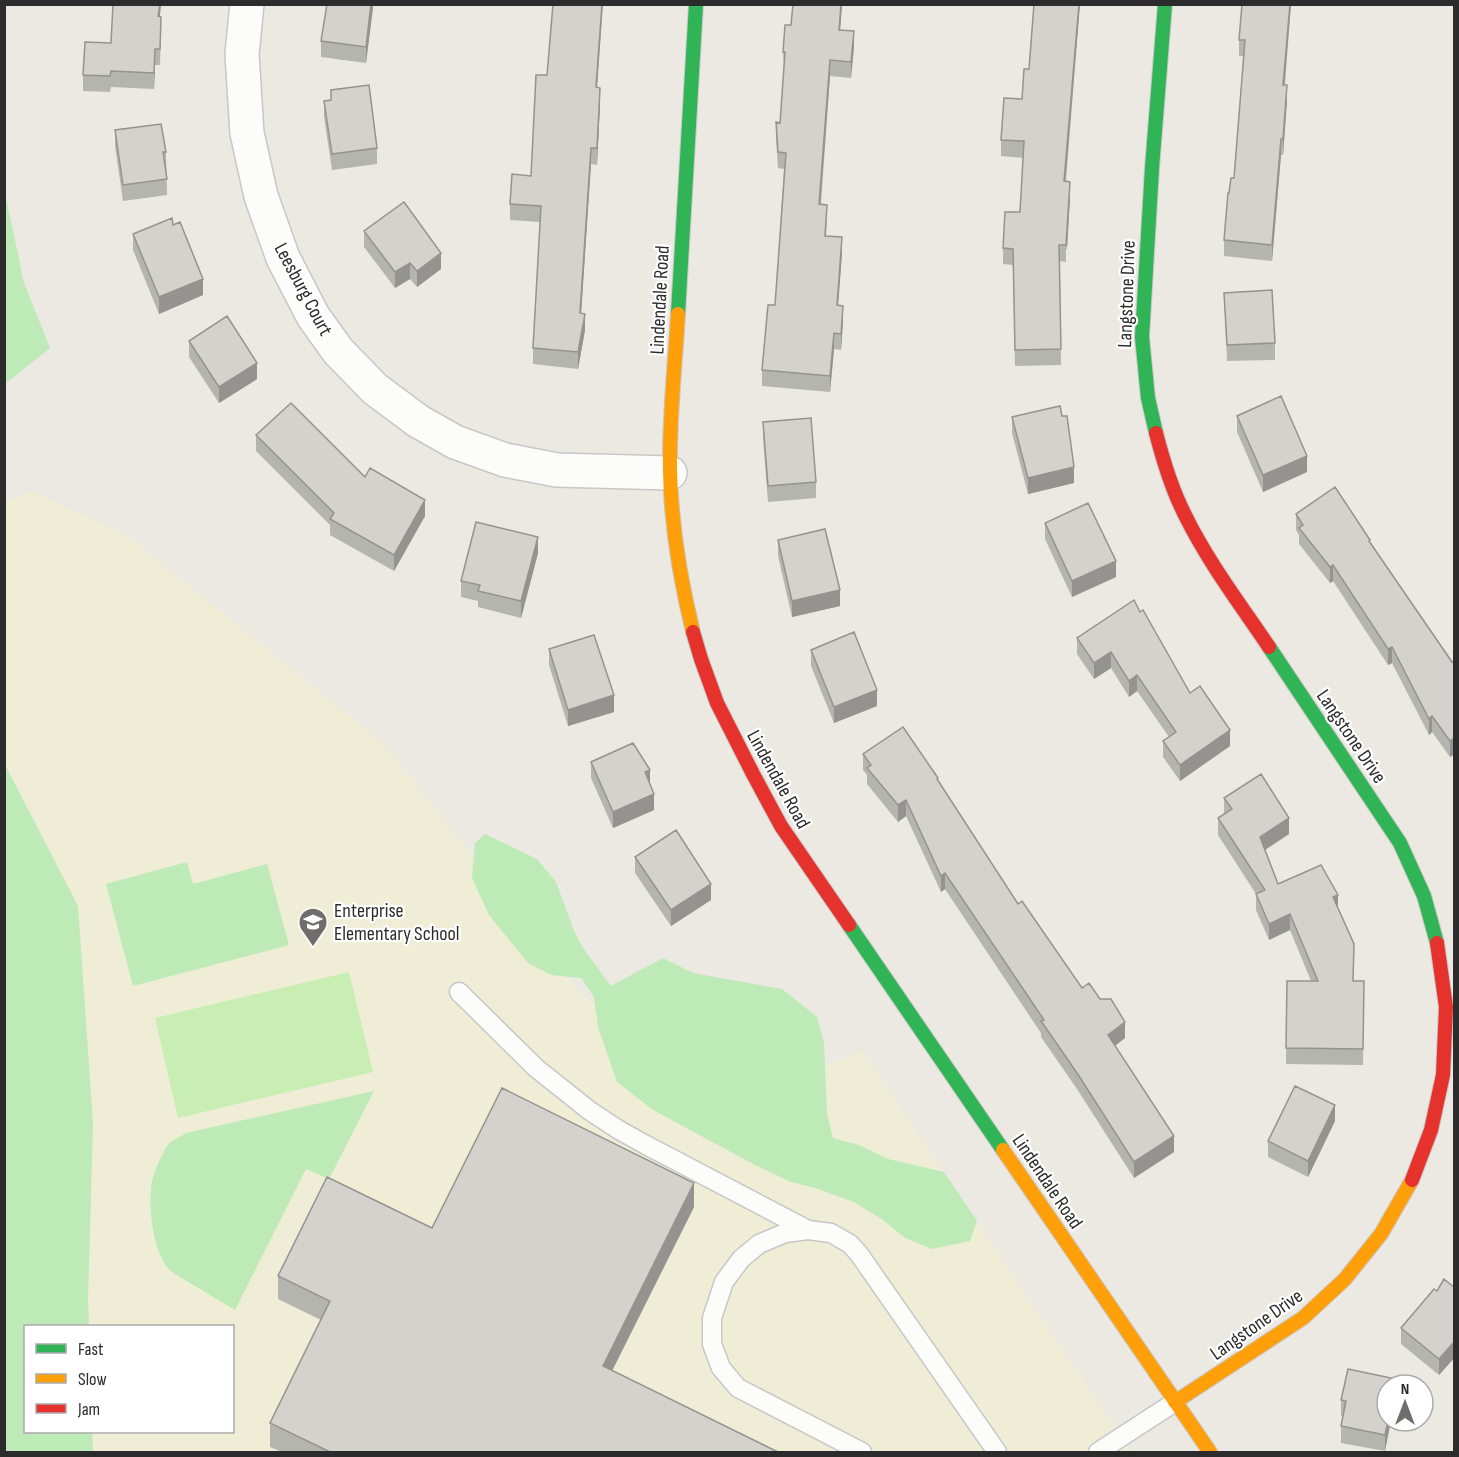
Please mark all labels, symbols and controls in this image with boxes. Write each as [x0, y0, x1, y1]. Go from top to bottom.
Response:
street label: Leesburg Court [269, 239, 338, 340]
street label: Langstone Drive [1113, 240, 1141, 348]
street label: Lindendale Road [645, 245, 675, 355]
street label: Langstone Drive [1311, 685, 1391, 788]
street label: Lindendale Road [741, 726, 815, 833]
place label: Enterprise Elementary School [334, 899, 460, 946]
school or university icon: Enterprise Elementary School [297, 906, 329, 948]
street label: Lindendale Road [1007, 1130, 1088, 1233]
street label: Langstone Drive [1206, 1284, 1308, 1366]
legend [24, 1325, 234, 1433]
text: Fast [78, 1339, 104, 1360]
text: Slow [78, 1369, 107, 1390]
north arrow [1375, 1373, 1435, 1433]
text: N [1401, 1380, 1409, 1399]
text: Jam [77, 1399, 100, 1420]

